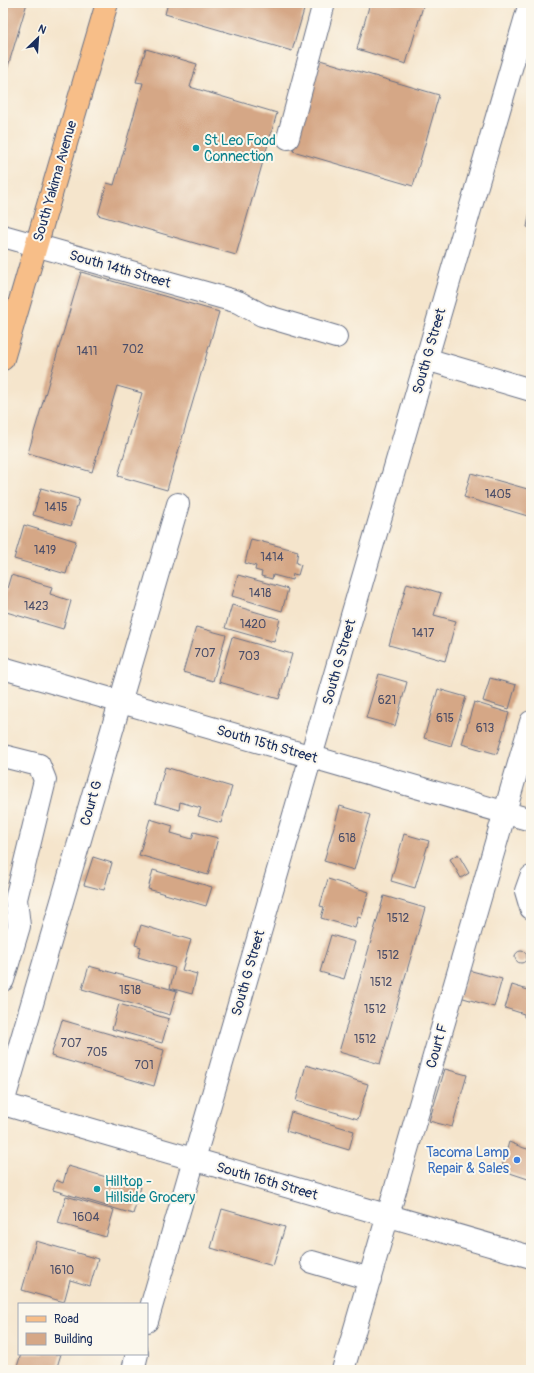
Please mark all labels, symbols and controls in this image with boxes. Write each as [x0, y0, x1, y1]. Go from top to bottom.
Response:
north arrow [18, 18, 58, 58]
text: N [36, 22, 49, 37]
street label: South Yakima Avenue [30, 118, 80, 243]
place label: St Leo Food Connection [204, 132, 276, 165]
marker: St Leo Food Connection [191, 143, 201, 153]
street label: South 14th Street [67, 246, 173, 292]
street label: South G Street [409, 306, 449, 396]
house number: 702 [122, 342, 144, 357]
house number: 1411 [76, 344, 98, 359]
house number: 1405 [485, 487, 511, 502]
house number: 1415 [45, 500, 67, 515]
house number: 1419 [34, 543, 56, 558]
house number: 1414 [260, 550, 284, 565]
house number: 1418 [249, 586, 271, 601]
house number: 1423 [24, 599, 49, 614]
house number: 1420 [240, 617, 266, 632]
street label: South G Street [319, 617, 359, 707]
house number: 1417 [412, 626, 435, 641]
house number: 707 [195, 646, 216, 661]
house number: 703 [238, 649, 260, 664]
house number: 621 [378, 693, 396, 708]
house number: 615 [436, 711, 454, 726]
street label: South 15th Street [215, 721, 320, 767]
house number: 613 [476, 721, 494, 736]
street label: Court G [76, 778, 106, 828]
house number: 618 [338, 831, 356, 846]
house number: 1512 [387, 911, 410, 926]
street label: South G Street [228, 928, 268, 1018]
house number: 1512 [377, 948, 400, 963]
house number: 1512 [370, 975, 393, 990]
house number: 1518 [119, 983, 141, 998]
house number: 1512 [364, 1002, 387, 1017]
street label: Court F [423, 1022, 451, 1070]
house number: 1512 [354, 1032, 377, 1047]
house number: 707 [61, 1036, 82, 1051]
house number: 705 [86, 1045, 108, 1060]
house number: 701 [134, 1058, 154, 1073]
place label: Tacoma Lamp Repair & Sales [426, 1144, 510, 1177]
marker: Tacoma Lamp Repair & Sales [512, 1155, 522, 1165]
street label: South 16th Street [214, 1158, 320, 1204]
place label: Hilltop - Hillside Grocery [105, 1173, 195, 1206]
marker: Hilltop - Hillside Grocery [92, 1184, 102, 1194]
house number: 1604 [73, 1210, 99, 1225]
house number: 1610 [50, 1263, 74, 1278]
legend [18, 1303, 148, 1355]
text: Road [54, 1312, 79, 1327]
text: Building [54, 1332, 93, 1347]

